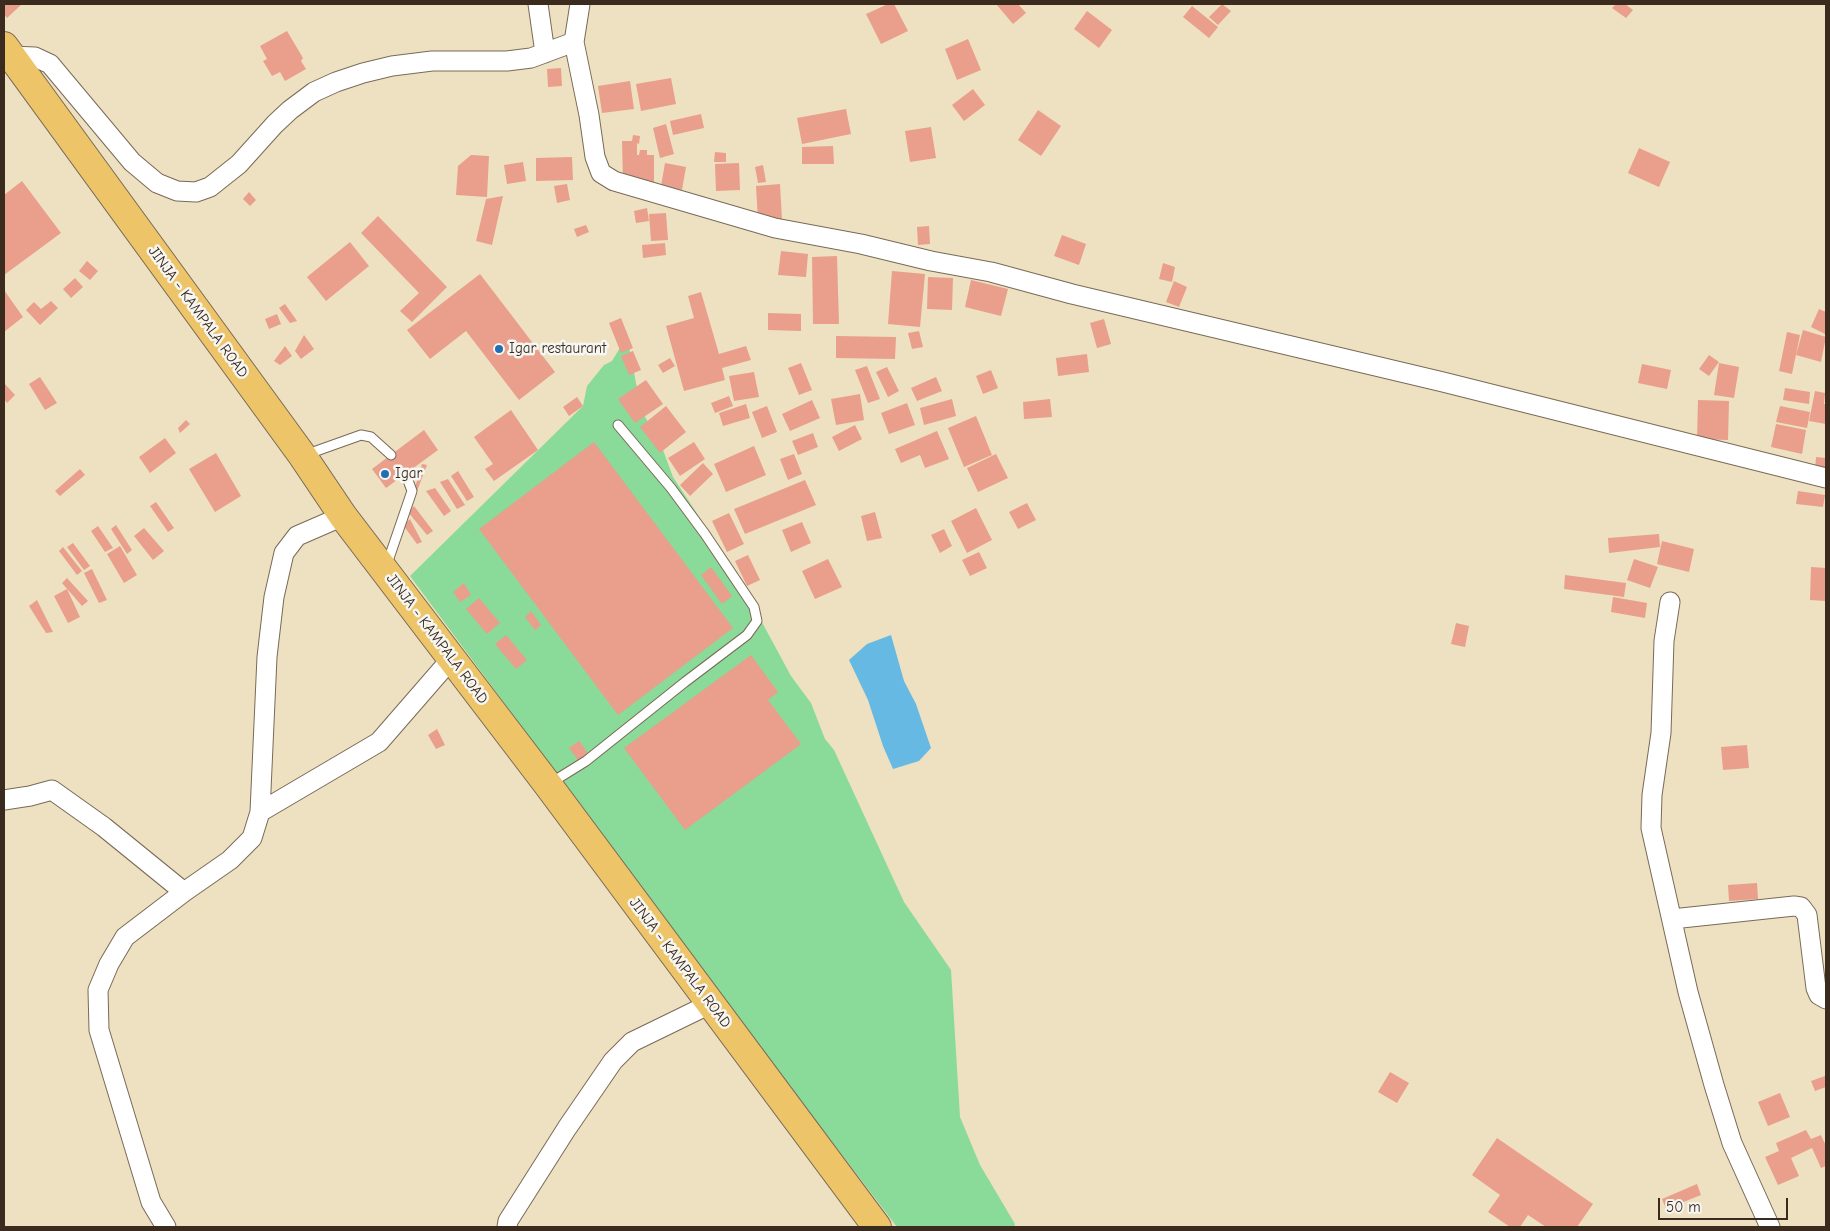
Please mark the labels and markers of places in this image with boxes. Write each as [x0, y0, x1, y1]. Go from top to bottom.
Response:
place label: Igar restaurant [509, 340, 606, 358]
marker: Igar restaurant [493, 343, 505, 355]
place label: Igar [395, 465, 423, 483]
marker: Igar [379, 468, 391, 480]

